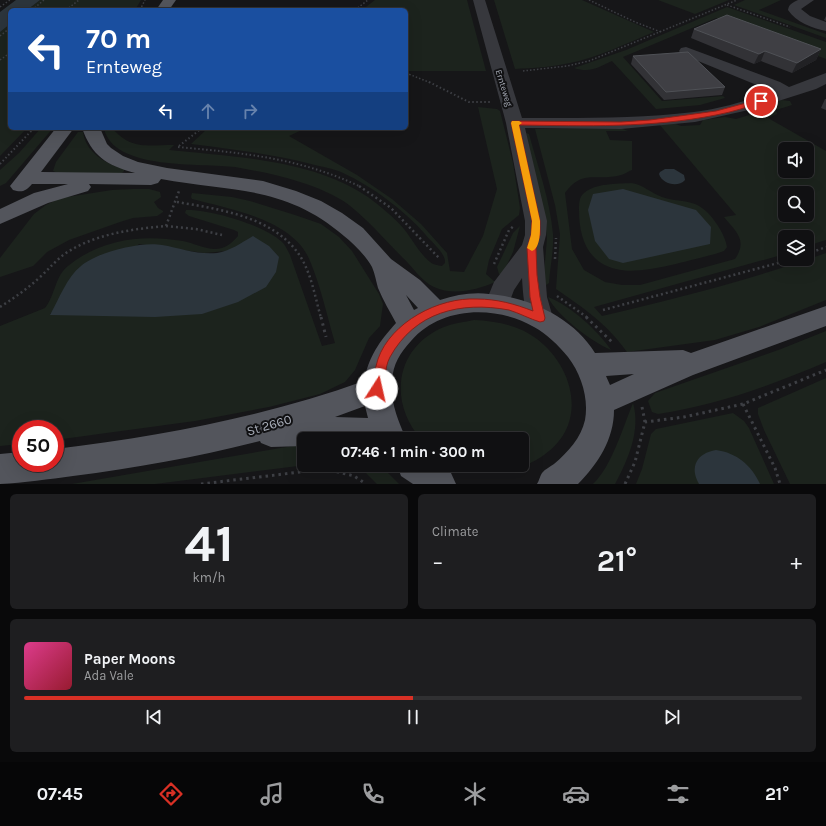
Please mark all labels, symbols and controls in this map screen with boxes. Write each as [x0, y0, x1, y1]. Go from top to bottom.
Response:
text: 70 m [86, 22, 151, 55]
icon: left [20, 24, 72, 76]
text: Ernteweg [86, 56, 162, 78]
street label: Ernteweg [494, 68, 514, 108]
pin [744, 84, 778, 118]
icon: arrive [750, 90, 772, 112]
icon: left [155, 100, 177, 122]
icon: ahead [197, 100, 219, 122]
icon: right [239, 100, 261, 122]
map controls [778, 142, 814, 266]
button: sound [778, 142, 814, 178]
button: search [778, 186, 814, 222]
button: layers [778, 230, 814, 266]
position arrow [356, 368, 398, 410]
street label: St 2660 [245, 411, 293, 439]
speed limit sign: 50 [12, 420, 64, 472]
text: 07:46 · 1 min · 300 m [341, 443, 485, 461]
text: 41 [184, 513, 234, 574]
text: Climate [432, 524, 478, 539]
text: 21° [597, 543, 637, 579]
text: − [432, 549, 444, 575]
text: + [790, 549, 802, 575]
text: km/h [193, 570, 225, 585]
text: Paper Moons [84, 650, 176, 668]
text: Ada Vale [84, 668, 134, 683]
icon: previous [143, 706, 165, 728]
icon: pause [402, 706, 424, 728]
icon: next [661, 706, 683, 728]
icon: directions [157, 780, 185, 808]
icon: music [258, 780, 286, 808]
icon: phone [359, 780, 387, 808]
icon: climate [461, 780, 489, 808]
icon: car [562, 780, 590, 808]
icon: filters [664, 780, 692, 808]
text: 07:45 [37, 783, 83, 805]
text: 21° [765, 783, 789, 805]

